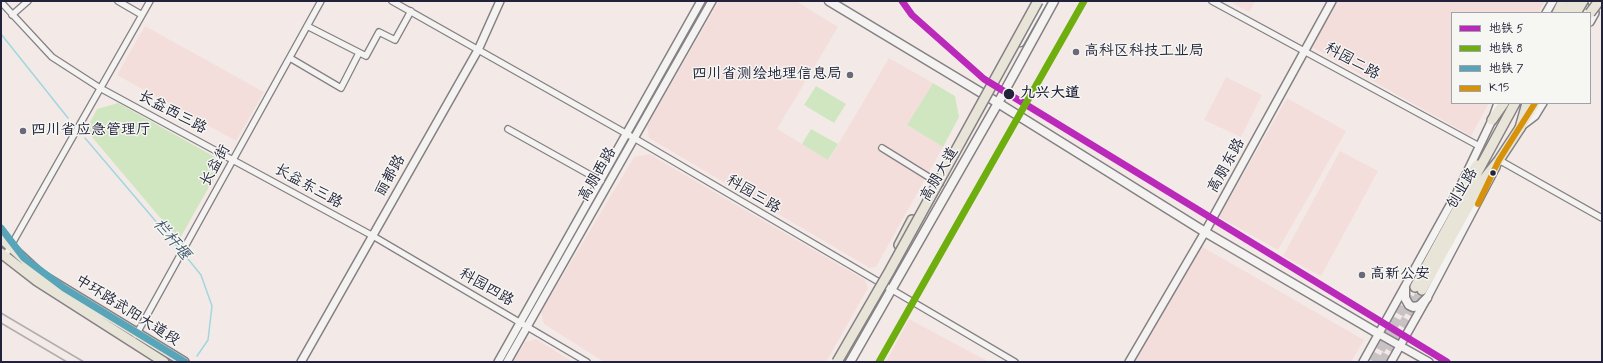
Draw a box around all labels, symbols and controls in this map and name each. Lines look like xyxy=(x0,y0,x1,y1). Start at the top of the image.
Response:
legend xyxy=(1451,12,1591,104)
text: 地铁 5 xyxy=(1489,21,1523,37)
street label: 科园二路 xyxy=(1321,40,1383,84)
text: 地铁 8 xyxy=(1489,41,1523,57)
place label: 高科区科技工业局 xyxy=(1084,43,1204,61)
marker: 高科区科技工业局 xyxy=(1071,47,1081,57)
text: 地铁 7 xyxy=(1489,61,1524,77)
place label: 四川省测绘地理信息局 xyxy=(692,66,842,84)
marker: 四川省测绘地理信息局 xyxy=(845,70,855,80)
text: K15 xyxy=(1489,80,1509,96)
place label: 九兴大道 xyxy=(1020,85,1080,103)
street label: 长益西三路 xyxy=(135,87,209,139)
marker: 九兴大道 xyxy=(1002,87,1016,101)
place label: 四川省应急管理厅 xyxy=(31,122,151,140)
marker: 四川省应急管理厅 xyxy=(18,126,28,136)
street label: 高朋东路 xyxy=(1205,135,1249,197)
street label: 长益街 xyxy=(197,142,235,190)
street label: 高朋西路 xyxy=(575,145,621,205)
street label: 高朋大道 xyxy=(917,145,963,205)
street label: 丽都路 xyxy=(372,152,410,200)
street label: 长益东三路 xyxy=(271,161,345,213)
street label: 创业路 xyxy=(1444,165,1482,213)
unlabelled marker xyxy=(1488,168,1498,178)
street label: 科园三路 xyxy=(723,172,783,218)
water label: 栏杆堰 xyxy=(148,215,194,265)
street label: 科园四路 xyxy=(456,265,516,311)
place label: 高新公安 xyxy=(1370,266,1430,284)
marker: 高新公安 xyxy=(1357,270,1367,280)
street label: 中环路武阳大道段 xyxy=(71,272,183,350)

